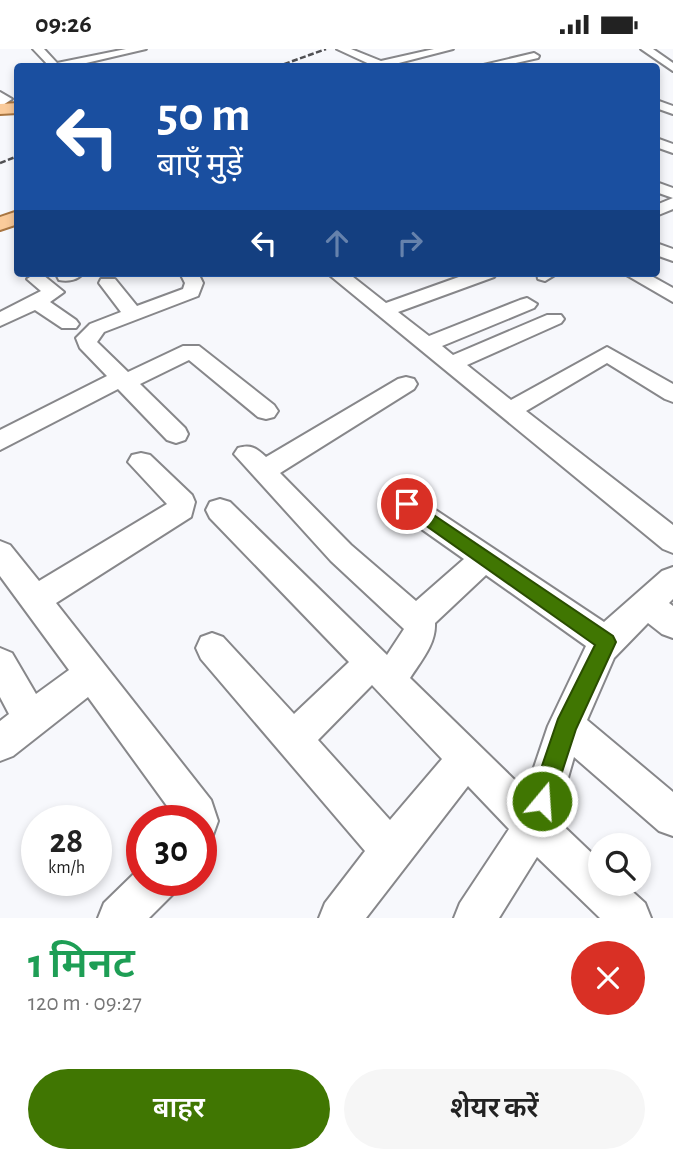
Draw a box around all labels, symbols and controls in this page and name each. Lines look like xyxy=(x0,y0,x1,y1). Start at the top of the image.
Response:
text: 09:26 xyxy=(35,11,92,37)
icon: left xyxy=(42,91,133,182)
text: 50 m xyxy=(157,91,251,140)
text: बाएँ मुड़ें xyxy=(157,149,243,181)
icon: left xyxy=(245,224,283,262)
icon: ahead xyxy=(318,224,356,262)
icon: right xyxy=(391,224,429,262)
pin xyxy=(377,474,437,534)
icon: arrive xyxy=(388,485,426,523)
position arrow xyxy=(505,764,579,838)
speed limit sign: 30 xyxy=(126,805,217,896)
text: 28 xyxy=(50,824,83,859)
map controls xyxy=(588,833,651,896)
button: search xyxy=(588,833,651,896)
text: km/h xyxy=(48,859,85,877)
button: close xyxy=(571,941,645,1015)
text: 1 मिनट xyxy=(28,943,135,985)
text: 120 m · 09:27 xyxy=(28,992,142,1015)
button: बाहर xyxy=(28,1069,330,1149)
button: शेयर करें xyxy=(344,1069,645,1149)

